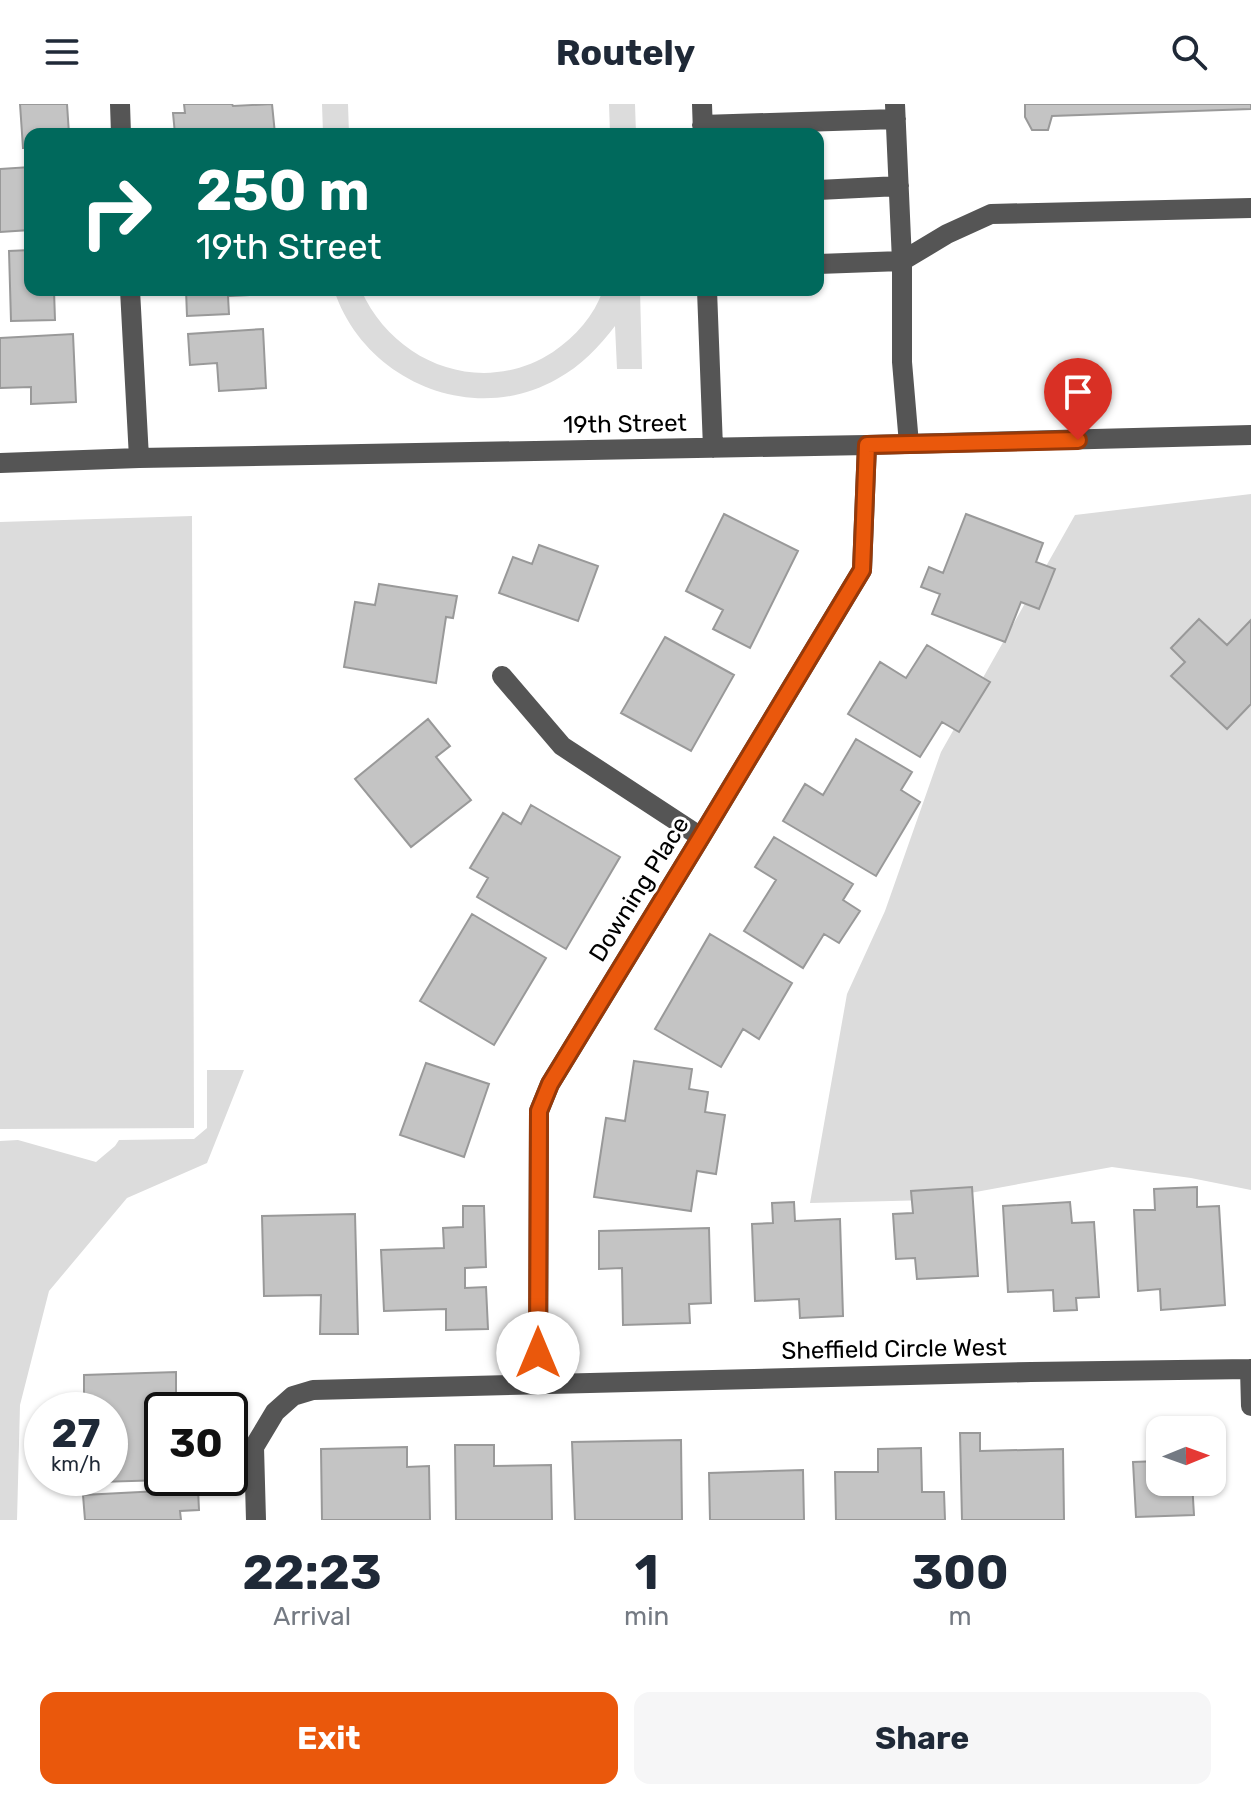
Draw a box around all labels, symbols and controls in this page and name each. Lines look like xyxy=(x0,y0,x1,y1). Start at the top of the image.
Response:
icon: menu xyxy=(40,30,84,74)
icon: search xyxy=(1167,30,1211,74)
text: Routely xyxy=(556,31,695,74)
text: 250 m xyxy=(196,158,370,224)
icon: right xyxy=(64,160,168,264)
text: 19th Street xyxy=(196,225,382,268)
pin xyxy=(1044,358,1112,440)
icon: arrive xyxy=(1056,370,1100,414)
street label: 19th Street xyxy=(563,409,687,439)
street label: Downing Place xyxy=(583,811,695,967)
position arrow xyxy=(496,1311,580,1395)
street label: Sheffield Circle West xyxy=(781,1333,1007,1365)
speed limit sign: 30 xyxy=(144,1392,248,1496)
text: 27 xyxy=(52,1410,100,1457)
north arrow xyxy=(1146,1416,1226,1496)
map controls xyxy=(1146,1416,1226,1496)
text: km/h xyxy=(51,1452,101,1476)
text: 22:23 xyxy=(242,1544,382,1601)
text: 1 xyxy=(635,1544,659,1601)
text: 300 xyxy=(912,1544,1009,1601)
text: Arrival xyxy=(273,1601,351,1632)
text: min xyxy=(624,1601,669,1632)
text: m xyxy=(949,1601,972,1632)
button: Exit xyxy=(40,1692,618,1784)
button: Share xyxy=(634,1692,1211,1784)

